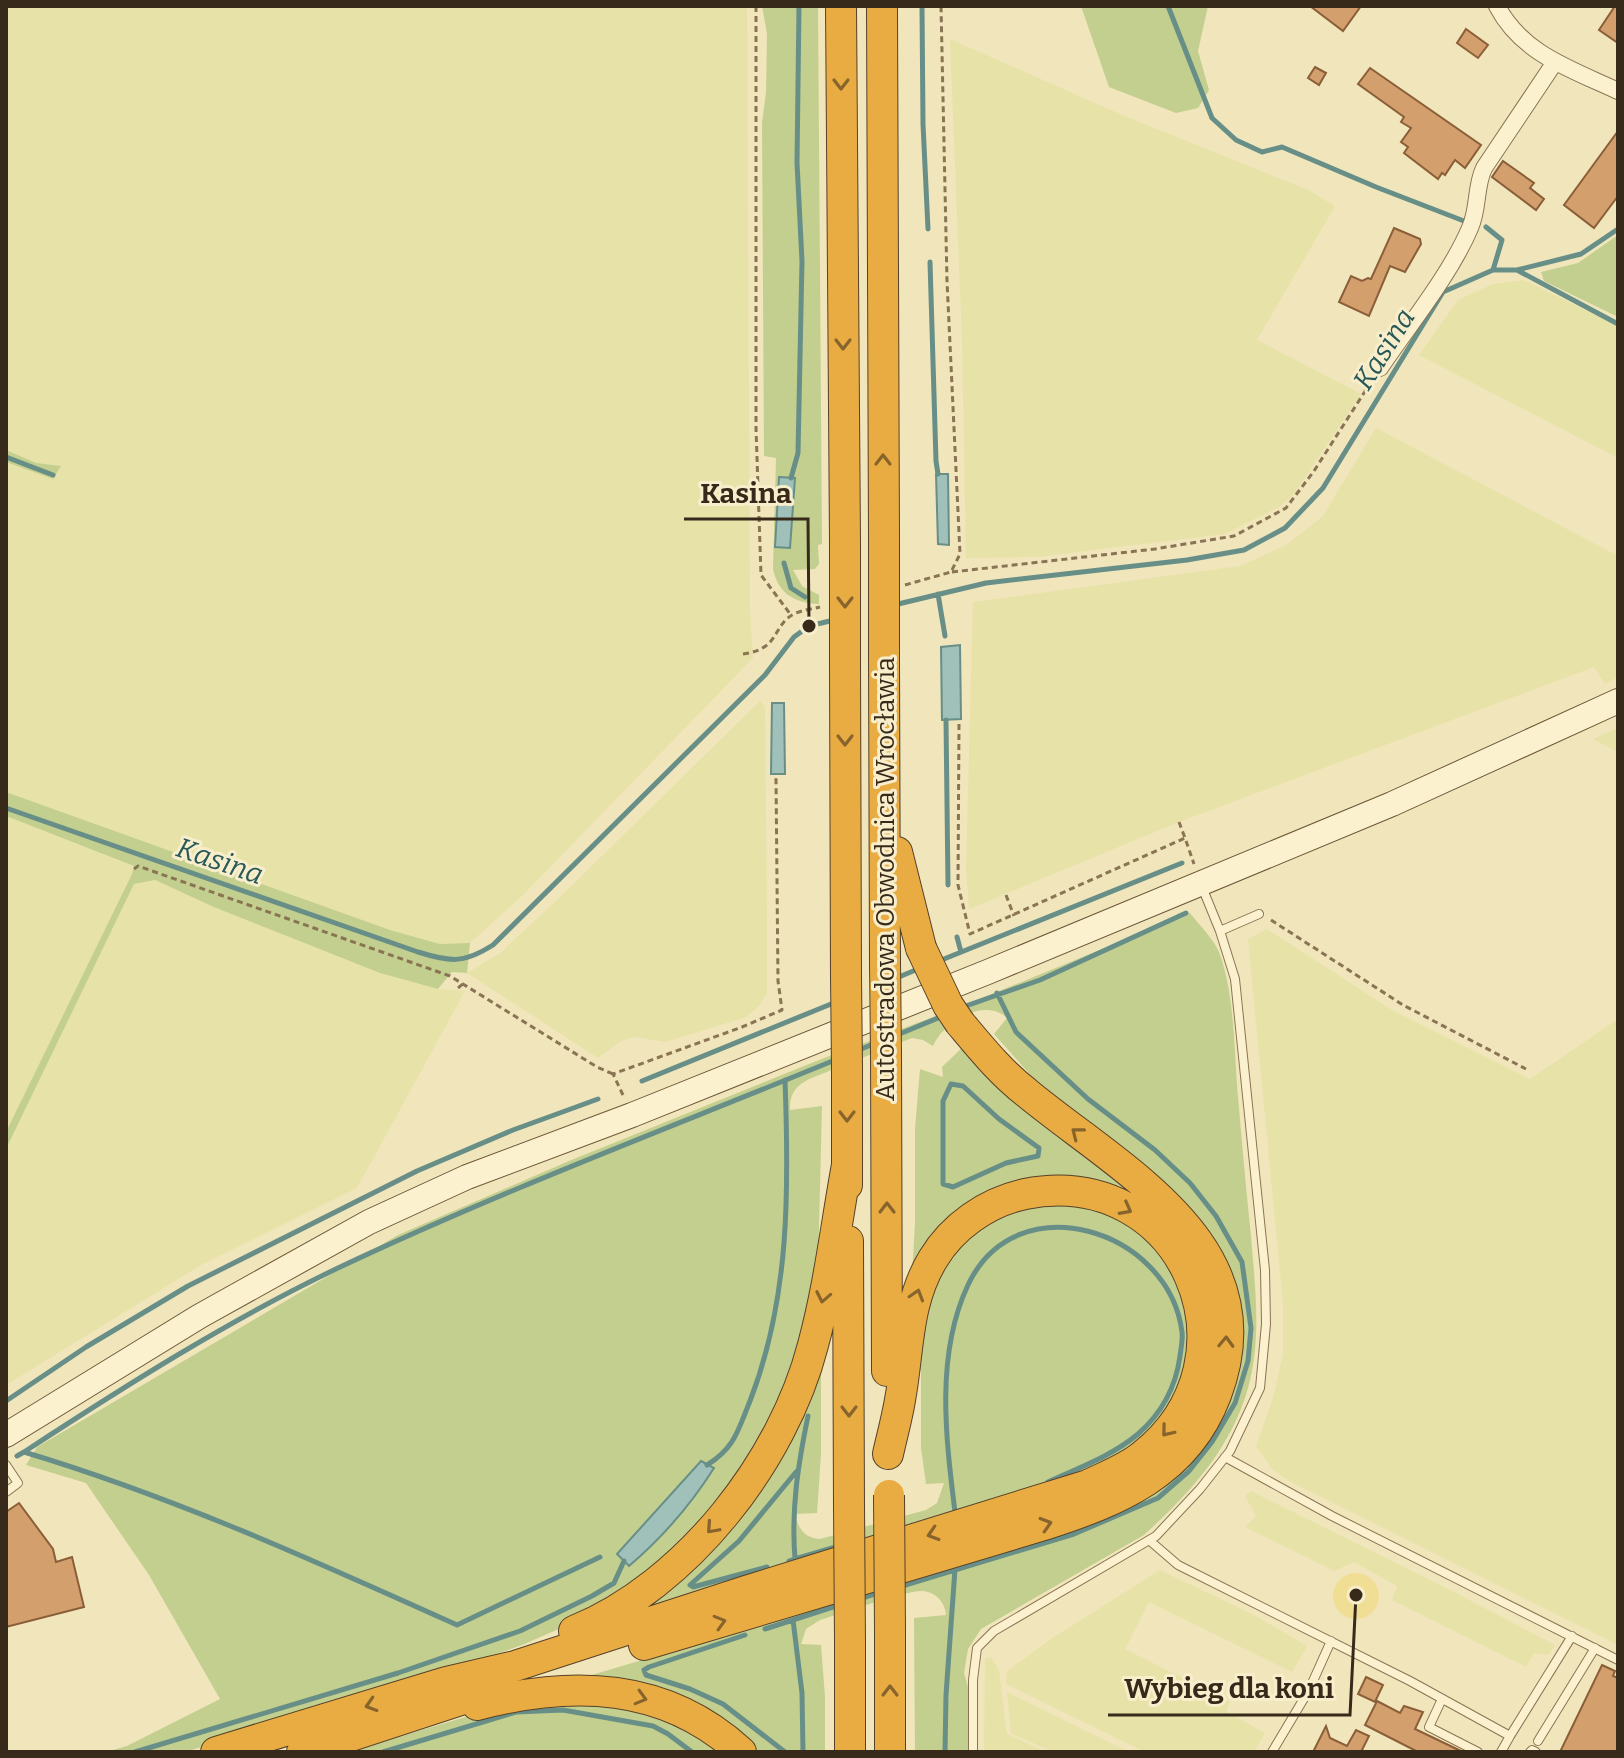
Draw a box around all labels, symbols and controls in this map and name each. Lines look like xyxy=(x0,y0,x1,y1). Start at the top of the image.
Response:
one-way arrow xyxy=(832,78,850,91)
water label: Kasina xyxy=(1346,302,1422,396)
one-way arrow xyxy=(834,338,852,351)
one-way arrow xyxy=(874,453,892,466)
callout: Kasina xyxy=(684,467,808,519)
text: Kasina xyxy=(700,477,792,510)
one-way arrow xyxy=(836,596,854,609)
street label: Autostradowa Obwodnica Wrocławia xyxy=(870,657,901,1101)
one-way arrow xyxy=(836,734,854,747)
water label: Kasina xyxy=(172,831,268,891)
one-way arrow xyxy=(838,1110,856,1123)
one-way arrow xyxy=(1072,1129,1086,1143)
one-way arrow xyxy=(1118,1199,1133,1214)
one-way arrow xyxy=(878,1201,895,1214)
one-way arrow xyxy=(908,1288,924,1302)
one-way arrow xyxy=(816,1290,833,1304)
one-way arrow xyxy=(1217,1335,1234,1348)
one-way arrow xyxy=(840,1405,857,1418)
one-way arrow xyxy=(1163,1421,1177,1436)
one-way arrow xyxy=(1038,1517,1052,1533)
one-way arrow xyxy=(707,1518,721,1533)
one-way arrow xyxy=(927,1524,941,1540)
one-way arrow xyxy=(713,1615,727,1631)
callout: Wybieg dla koni xyxy=(1108,1663,1350,1715)
text: Wybieg dla koni xyxy=(1124,1672,1334,1705)
one-way arrow xyxy=(881,1684,899,1697)
one-way arrow xyxy=(634,1689,648,1706)
one-way arrow xyxy=(365,1696,378,1712)

